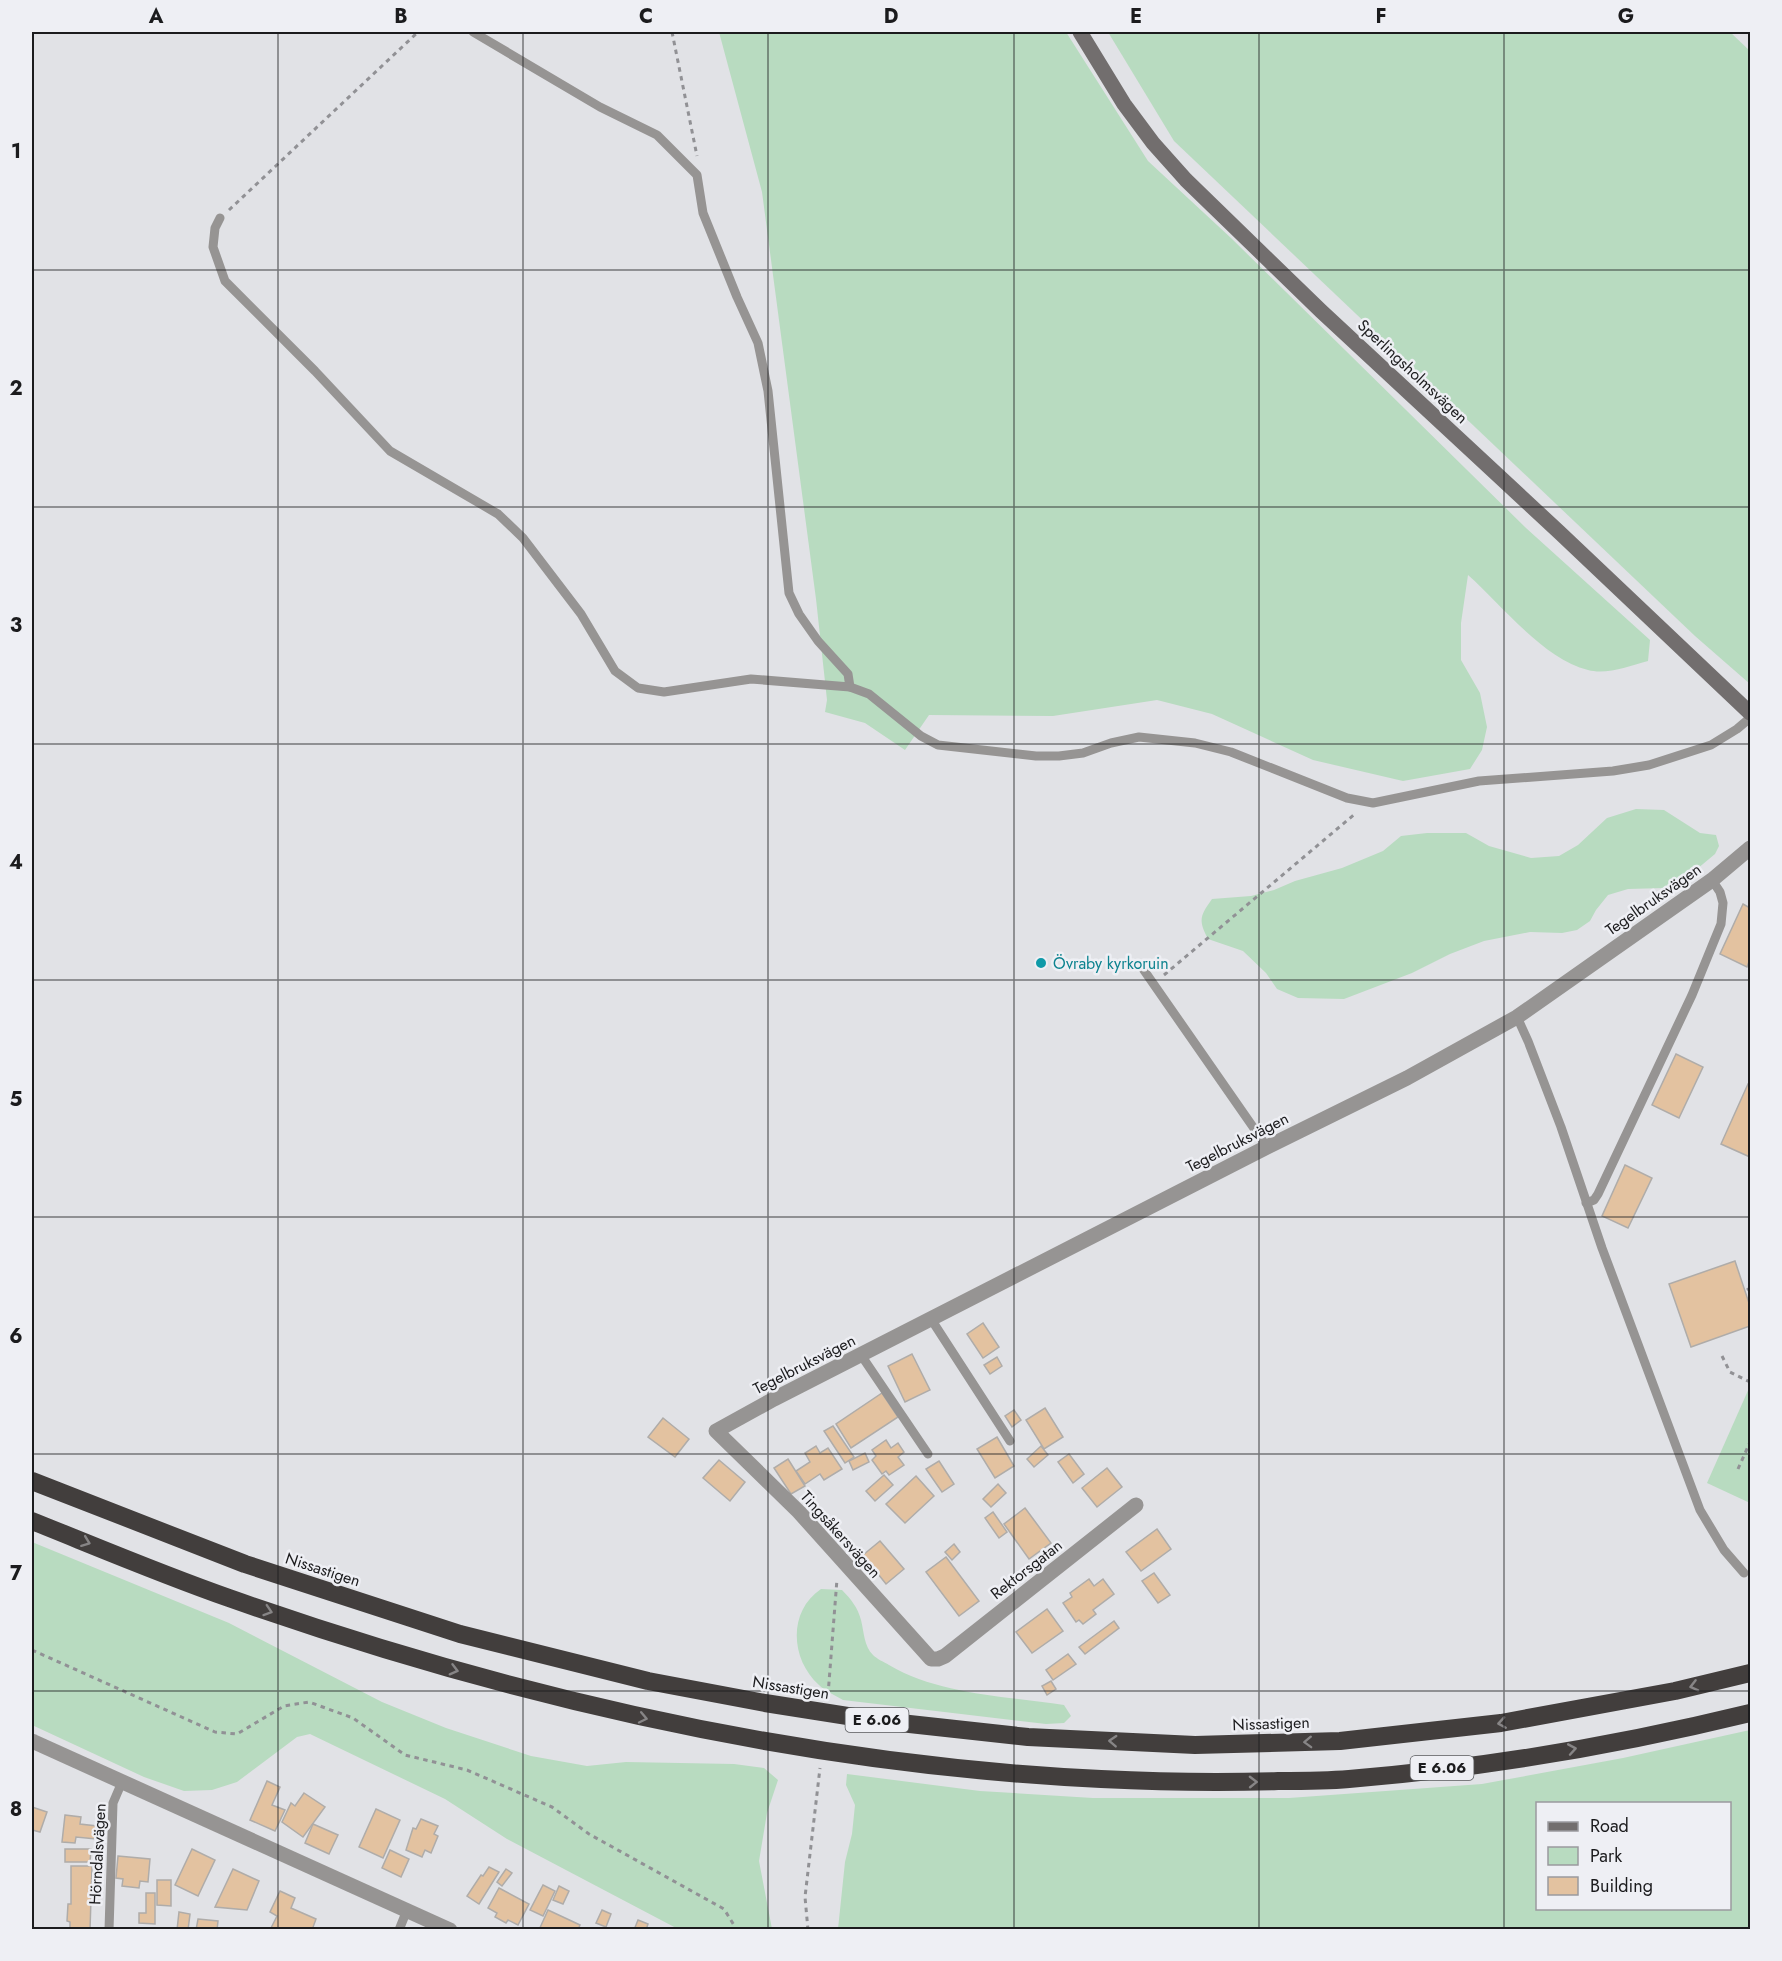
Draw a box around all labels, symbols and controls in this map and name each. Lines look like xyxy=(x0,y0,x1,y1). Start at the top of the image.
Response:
text: A xyxy=(148,2,164,31)
text: B xyxy=(394,2,408,31)
text: C xyxy=(639,2,653,31)
text: D xyxy=(884,2,898,31)
text: E xyxy=(1130,2,1142,31)
text: F xyxy=(1375,2,1387,31)
text: G xyxy=(1618,2,1634,31)
text: 1 xyxy=(11,137,21,166)
street label: Sperlingsholmsvägen xyxy=(1352,314,1473,429)
text: 2 xyxy=(9,374,23,403)
text: 3 xyxy=(10,611,22,640)
text: 4 xyxy=(9,848,23,877)
street label: Tegelbruksvägen xyxy=(1601,858,1706,941)
place label: Övraby kyrkoruin xyxy=(1053,952,1169,975)
marker: Övraby kyrkoruin xyxy=(1034,956,1048,970)
text: 5 xyxy=(10,1085,23,1114)
street label: Tegelbruksvägen xyxy=(1182,1107,1292,1178)
text: 6 xyxy=(9,1322,23,1351)
street label: Tegelbruksvägen xyxy=(749,1329,859,1400)
street label: Tingsåkersvägen xyxy=(795,1485,886,1583)
street label: Rektorsgatan xyxy=(986,1534,1067,1605)
one-way arrow xyxy=(80,1535,91,1547)
street label: Nissastigen xyxy=(282,1547,363,1592)
text: 7 xyxy=(10,1559,23,1588)
one-way arrow xyxy=(262,1604,273,1616)
one-way arrow xyxy=(448,1663,459,1675)
street label: Nissastigen xyxy=(751,1670,831,1705)
one-way arrow xyxy=(1689,1679,1699,1692)
road number: E 6.06 xyxy=(846,1708,908,1732)
one-way arrow xyxy=(638,1711,648,1724)
street label: Nissastigen xyxy=(1232,1711,1310,1736)
one-way arrow xyxy=(1497,1716,1507,1728)
one-way arrow xyxy=(1109,1735,1118,1748)
one-way arrow xyxy=(1304,1735,1313,1748)
one-way arrow xyxy=(1567,1743,1577,1756)
road number: E 6.06 xyxy=(1410,1756,1474,1780)
one-way arrow xyxy=(1249,1776,1258,1788)
text: 8 xyxy=(10,1795,22,1824)
legend xyxy=(1536,1802,1731,1910)
street label: Hörndalsvägen xyxy=(83,1803,112,1905)
text: Road xyxy=(1590,1813,1629,1839)
text: Park xyxy=(1590,1843,1622,1869)
text: Building xyxy=(1590,1873,1653,1899)

